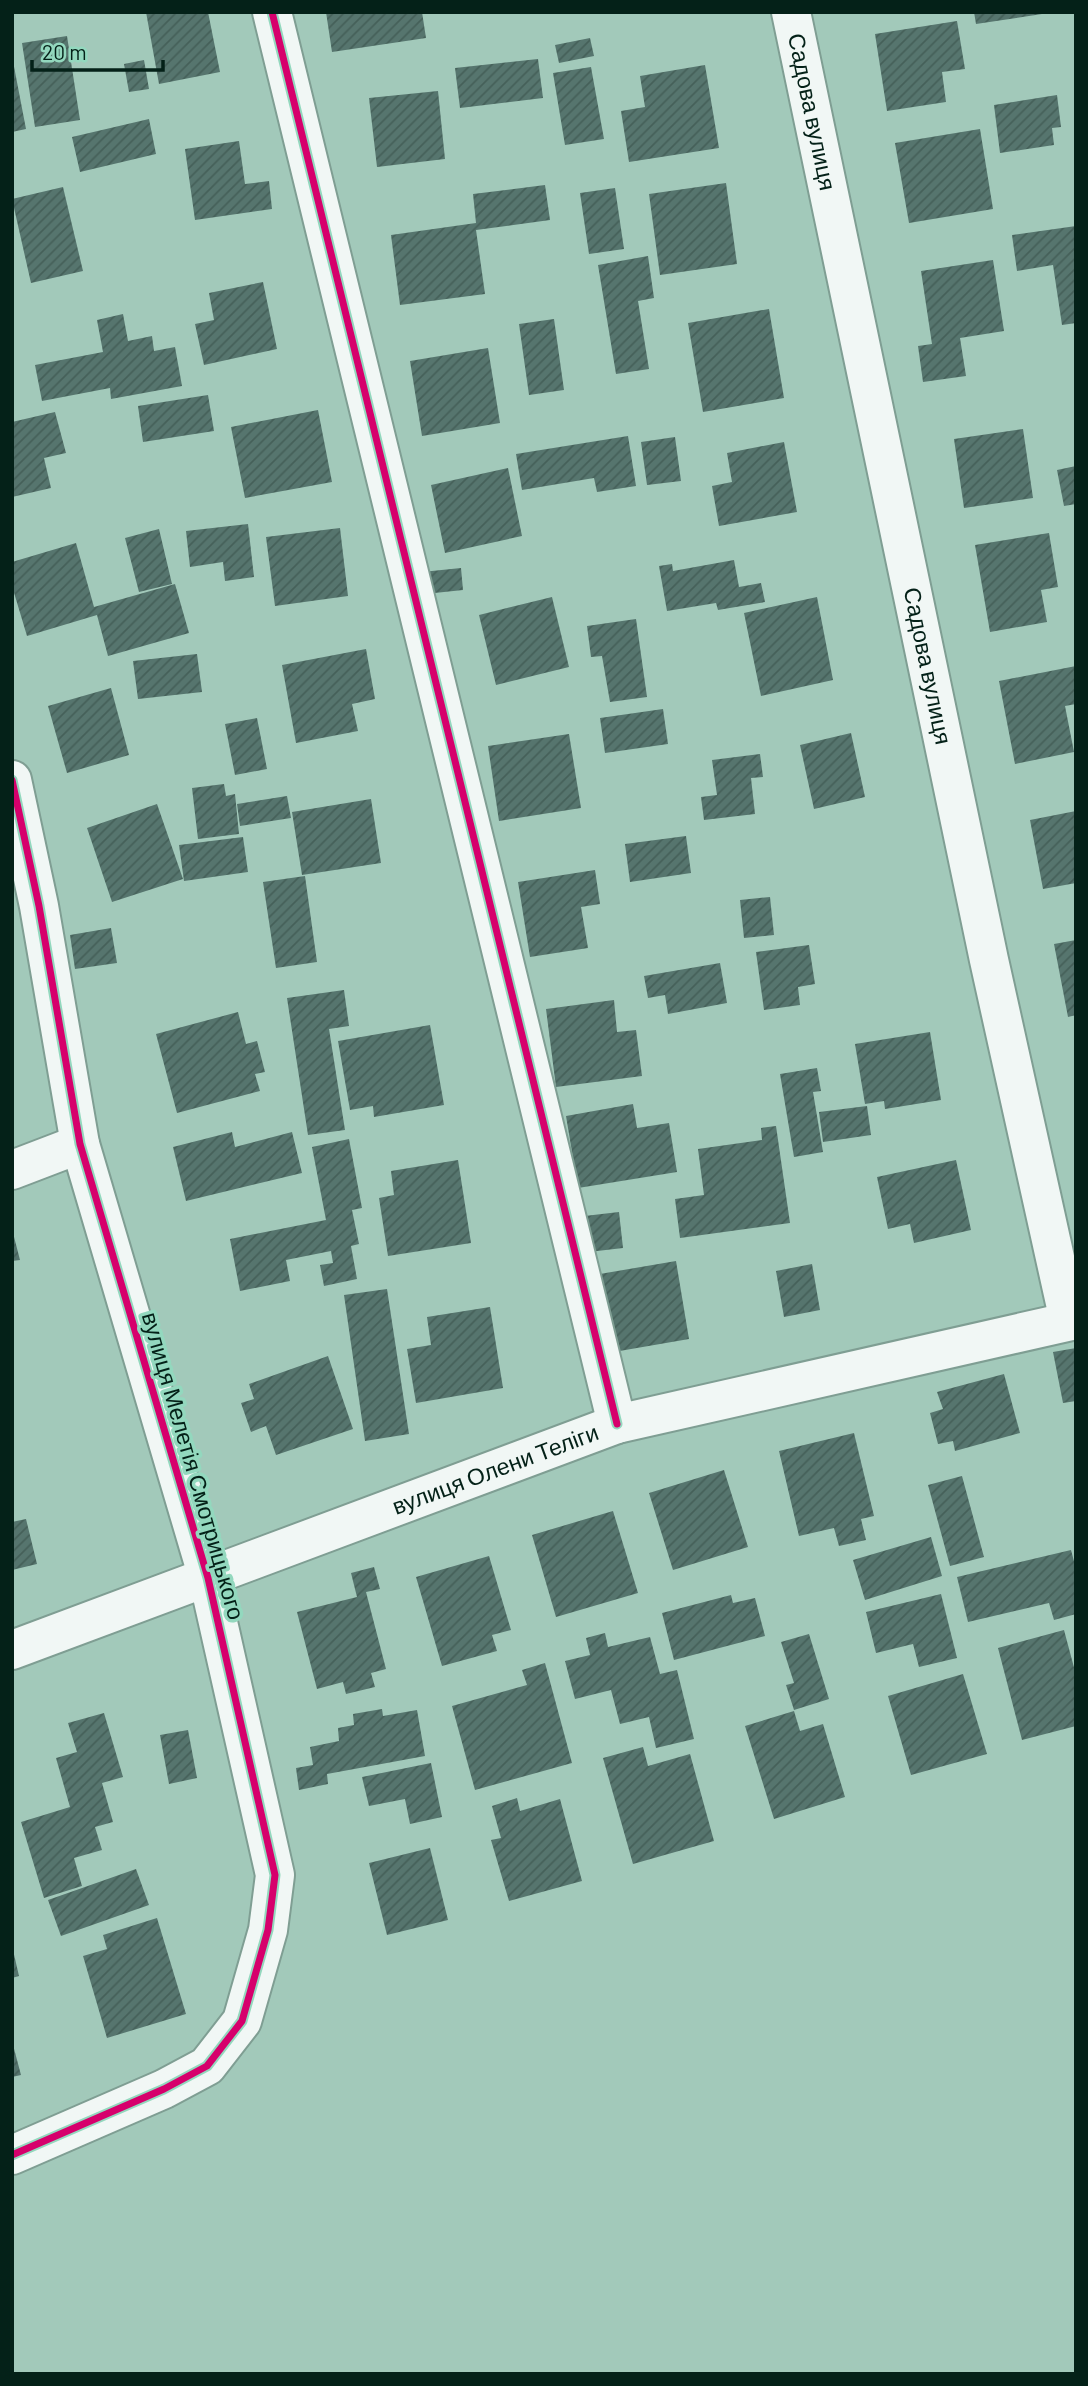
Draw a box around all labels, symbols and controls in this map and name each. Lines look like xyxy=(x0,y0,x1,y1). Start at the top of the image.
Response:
scale bar xyxy=(32,28,163,72)
street label: Садова вулиця xyxy=(783,31,843,193)
text: 20 m xyxy=(42,39,87,64)
street label: Садова вулиця xyxy=(898,585,959,747)
street label: вулиця Мелетія Смотрицького xyxy=(137,1309,251,1623)
street label: вулиця Олени Теліги xyxy=(388,1417,602,1520)

